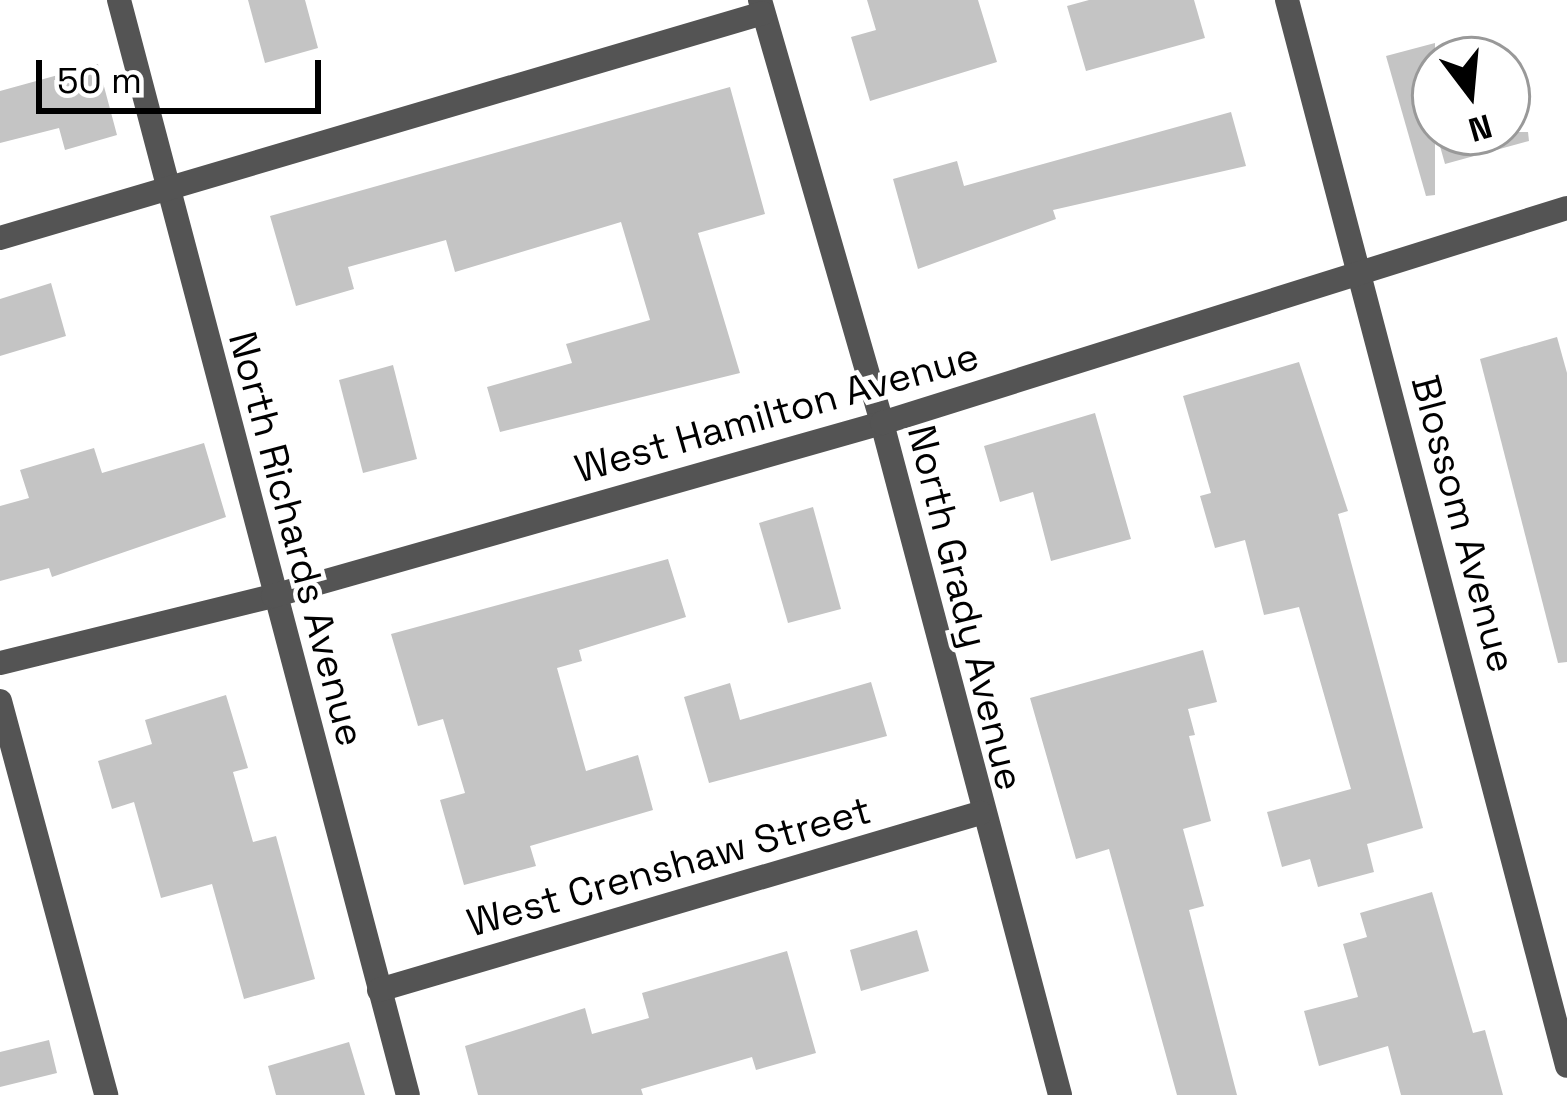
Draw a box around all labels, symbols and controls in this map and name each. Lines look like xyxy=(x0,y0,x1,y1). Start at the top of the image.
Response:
scale bar xyxy=(42,36,327,110)
north arrow xyxy=(1411,36,1531,156)
text: 50 m xyxy=(57,58,142,104)
text: N xyxy=(1464,104,1497,151)
street label: North Richards Avenue xyxy=(218,326,374,752)
street label: West Hamilton Avenue xyxy=(569,333,985,493)
street label: Blossom Avenue xyxy=(1401,370,1525,678)
street label: North Grady Avenue xyxy=(897,420,1033,796)
street label: West Crenshaw Street xyxy=(462,787,876,947)

